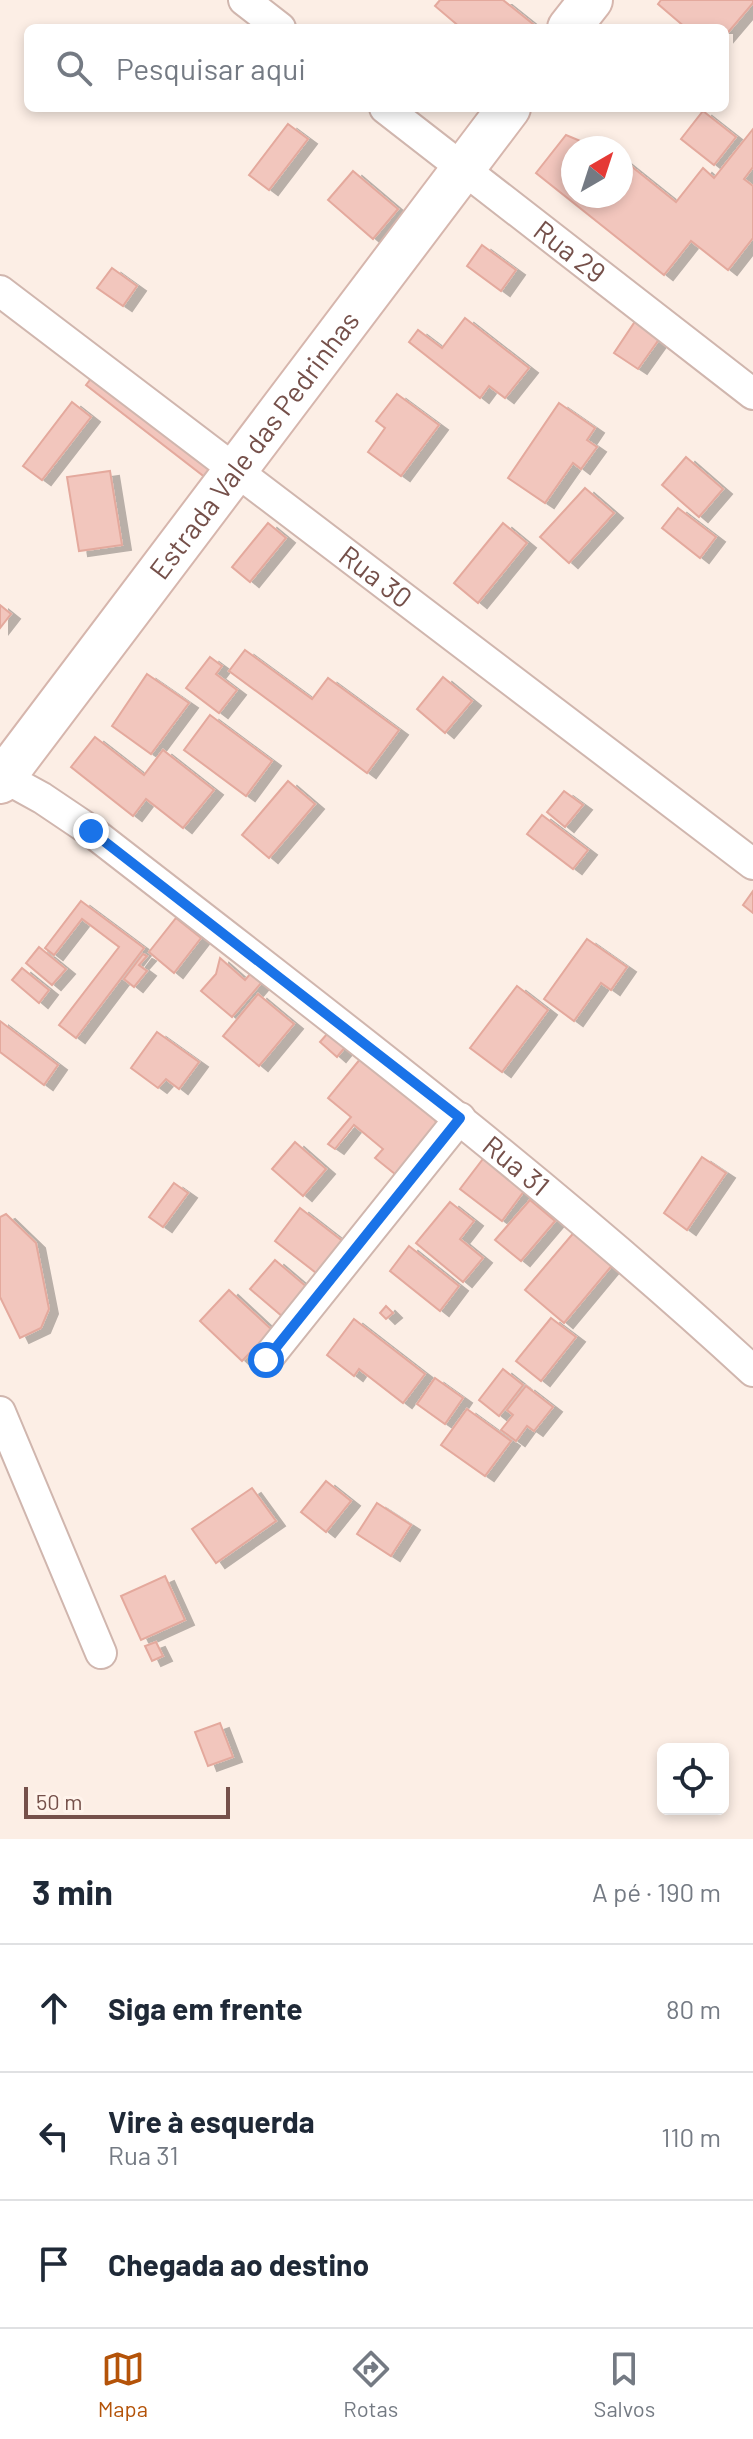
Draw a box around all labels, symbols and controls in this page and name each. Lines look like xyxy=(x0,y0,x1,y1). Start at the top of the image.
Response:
search box xyxy=(24,24,729,112)
icon: search xyxy=(52,46,96,90)
text: Pesquisar aqui xyxy=(116,50,306,86)
north arrow xyxy=(561,136,633,208)
street label: Rua 29 xyxy=(528,212,613,289)
street label: Estrada Vale das Pedrinhas xyxy=(141,304,366,585)
street label: Rua 30 xyxy=(333,538,419,614)
route end xyxy=(73,813,109,849)
street label: Rua 31 xyxy=(477,1128,557,1202)
route start xyxy=(248,1342,284,1378)
map controls xyxy=(657,1743,729,1815)
button: locate xyxy=(657,1743,729,1815)
scale bar xyxy=(24,1783,230,1819)
text: 50 m xyxy=(36,1788,82,1814)
text: 3 min xyxy=(32,1871,113,1912)
text: A pé · 190 m xyxy=(592,1876,721,1907)
icon: ahead xyxy=(32,1986,76,2030)
text: Siga em frente xyxy=(108,1990,303,2026)
text: 80 m xyxy=(666,1993,721,2024)
text: Vire à esquerda xyxy=(108,2103,315,2139)
icon: left xyxy=(32,2114,76,2158)
text: 110 m xyxy=(661,2121,721,2152)
text: Rua 31 xyxy=(108,2139,179,2170)
icon: arrive xyxy=(32,2242,76,2286)
text: Chegada ao destino xyxy=(108,2246,369,2282)
tab: Mapa xyxy=(98,2347,148,2421)
tab: Rotas xyxy=(343,2347,398,2421)
tab: Salvos xyxy=(594,2347,655,2421)

